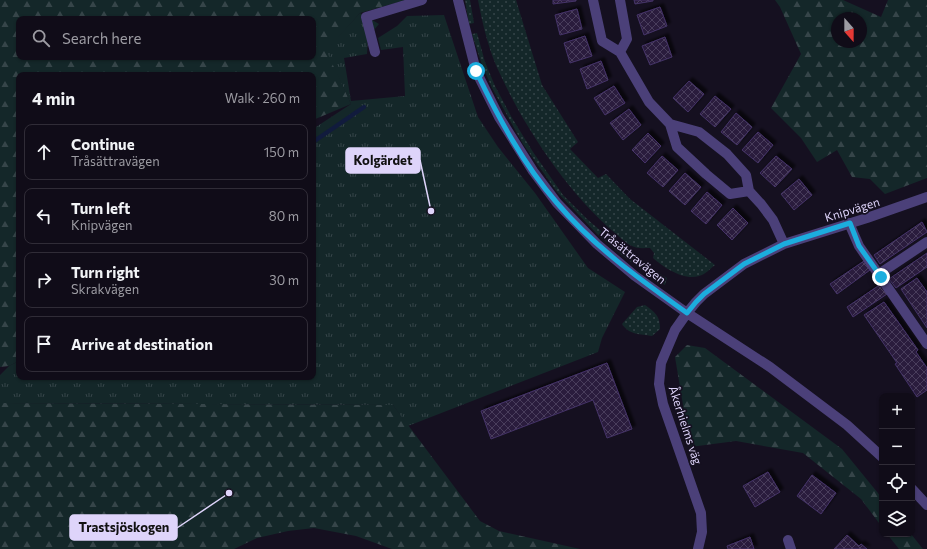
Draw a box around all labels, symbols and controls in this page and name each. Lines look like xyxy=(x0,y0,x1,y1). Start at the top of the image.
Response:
north arrow xyxy=(831,12,867,48)
search box xyxy=(16,16,316,60)
icon: search xyxy=(30,27,52,49)
text: Search here xyxy=(62,29,141,47)
route start xyxy=(467,62,485,80)
text: 4 min xyxy=(32,88,75,109)
text: Walk · 260 m xyxy=(225,90,300,106)
text: Continue xyxy=(71,135,135,153)
icon: ahead xyxy=(33,141,55,163)
text: 150 m xyxy=(264,144,299,160)
callout: Kolgärdet xyxy=(346,148,420,173)
text: Kolgärdet xyxy=(354,152,413,168)
text: Tråsättravägen xyxy=(71,153,160,169)
street label: Knipvägen xyxy=(823,194,881,224)
text: Turn left xyxy=(71,199,130,217)
icon: left xyxy=(33,205,55,227)
text: 80 m xyxy=(269,208,299,224)
text: Knipvägen xyxy=(71,217,133,233)
street label: Tråsättravägen xyxy=(597,224,669,286)
text: Turn right xyxy=(71,263,140,281)
route end xyxy=(872,268,890,286)
icon: right xyxy=(33,269,55,291)
text: 30 m xyxy=(269,272,299,288)
text: Skrakvägen xyxy=(71,281,139,297)
icon: arrive xyxy=(33,333,55,355)
text: Arrive at destination xyxy=(71,335,213,353)
street label: Åkerhielms väg xyxy=(667,384,705,467)
map controls xyxy=(879,393,915,537)
button: + xyxy=(879,393,915,429)
button: − xyxy=(879,429,915,465)
button: locate xyxy=(879,465,915,501)
button: layers xyxy=(879,501,915,537)
callout: Trastsjöskogen xyxy=(70,515,177,540)
text: Trastsjöskogen xyxy=(79,519,169,535)

